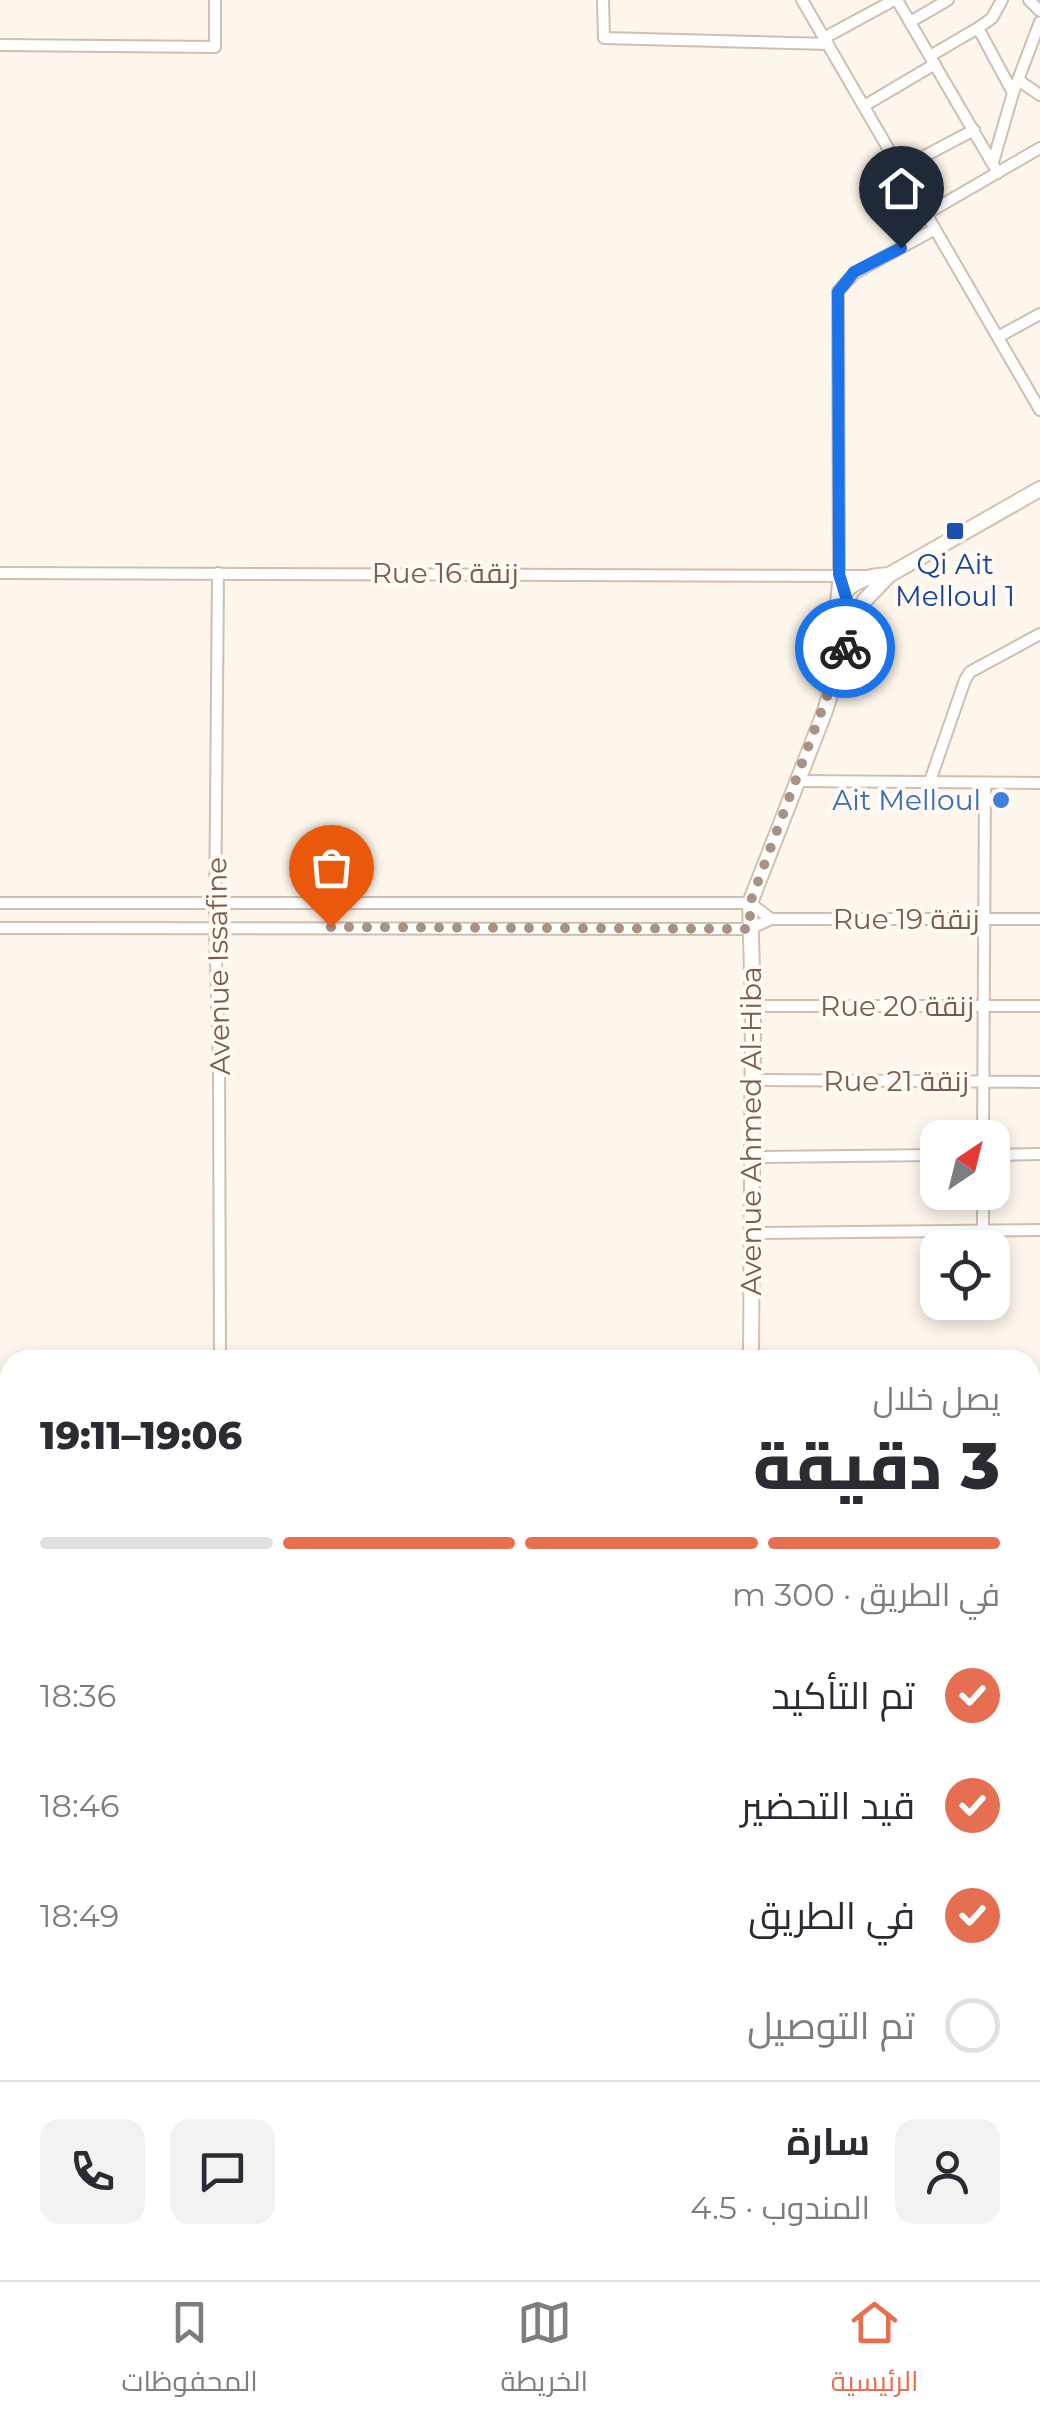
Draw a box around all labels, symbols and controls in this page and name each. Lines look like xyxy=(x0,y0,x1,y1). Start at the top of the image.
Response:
pin xyxy=(859,146,944,249)
icon: home xyxy=(874,161,929,216)
marker: Qi Ait Melloul 1 xyxy=(944,520,966,542)
place label: Qi Ait Melloul 1 xyxy=(895,547,1015,613)
street label: Rue 16 زنقة xyxy=(372,556,518,590)
courier xyxy=(795,598,895,698)
icon: bike xyxy=(818,621,873,676)
place label: Ait Melloul xyxy=(832,783,981,817)
marker: Ait Melloul xyxy=(990,789,1012,811)
pin xyxy=(289,825,374,928)
icon: bag xyxy=(304,840,359,895)
street label: Avenue Issafine xyxy=(199,857,237,1075)
street label: Rue 19 زنقة xyxy=(833,902,979,936)
street label: Avenue Ahmed Al-Hiba xyxy=(734,967,768,1295)
street label: Rue 20 زنقة xyxy=(820,989,974,1023)
street label: Rue 21 زنقة xyxy=(823,1064,969,1098)
north arrow xyxy=(920,1120,1010,1210)
map controls xyxy=(920,1120,1010,1320)
button: locate xyxy=(920,1230,1010,1320)
text: يصل خلال xyxy=(873,1379,1000,1418)
text: 19:06–19:11 xyxy=(40,1412,242,1459)
text: 3 دقيقة xyxy=(753,1426,1000,1505)
text: في الطريق · 300 m xyxy=(732,1575,1000,1614)
icon: check xyxy=(945,1668,1000,1723)
text: تم التأكيد xyxy=(772,1672,915,1719)
text: 18:36 xyxy=(40,1676,116,1715)
icon: check xyxy=(945,1778,1000,1833)
text: قيد التحضير xyxy=(741,1782,915,1829)
text: 18:46 xyxy=(40,1786,119,1825)
icon: check xyxy=(945,1888,1000,1943)
text: في الطريق xyxy=(748,1892,915,1939)
text: 18:49 xyxy=(40,1896,119,1935)
text: تم التوصيل xyxy=(747,2002,915,2049)
text: سارة xyxy=(787,2118,870,2165)
button: phone xyxy=(40,2119,145,2224)
button: chat xyxy=(170,2119,275,2224)
button: person xyxy=(895,2119,1000,2224)
text: المندوب · 4.5 xyxy=(690,2188,870,2227)
tab: المحفوظات xyxy=(121,2295,258,2407)
tab: الخريطة xyxy=(501,2295,588,2407)
tab: الرئيسية xyxy=(831,2295,919,2407)

